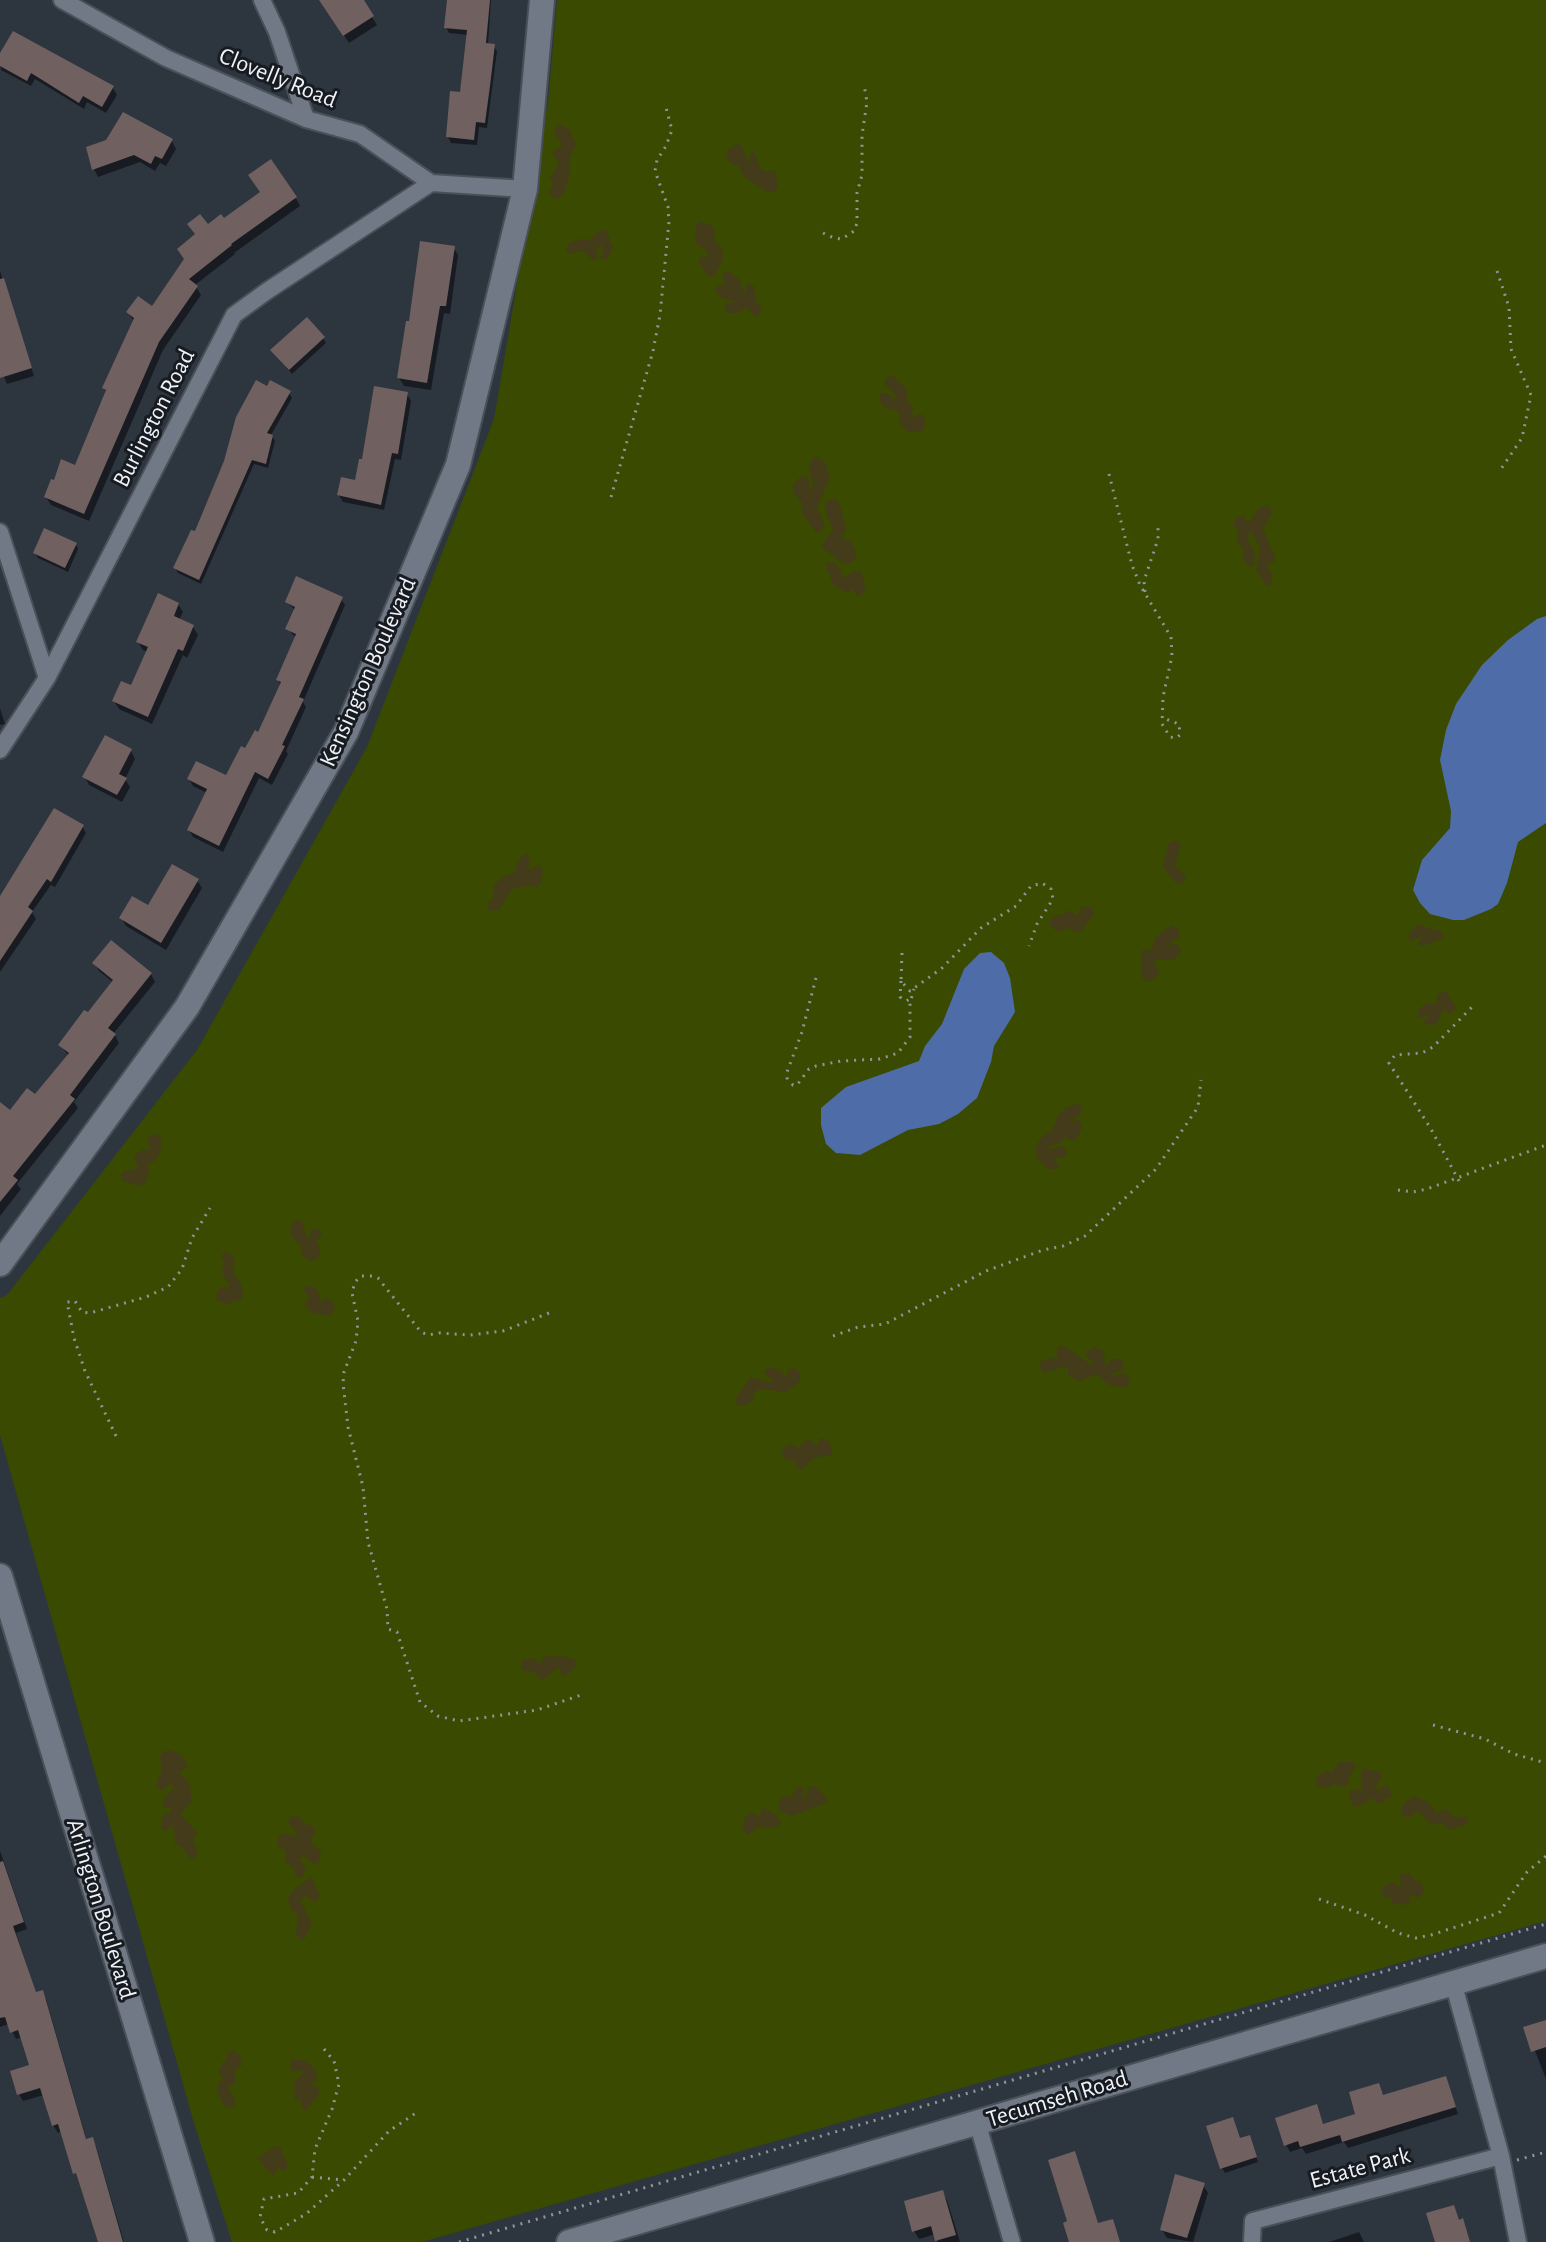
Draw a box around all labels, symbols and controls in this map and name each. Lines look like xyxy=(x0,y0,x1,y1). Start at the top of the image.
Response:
street label: Clovelly Road xyxy=(215,41,341,115)
street label: Burlington Road xyxy=(107,344,201,492)
street label: Kensington Boulevard xyxy=(313,573,423,771)
street label: Arlington Boulevard xyxy=(60,1815,142,2003)
street label: Tecumseh Road xyxy=(983,2064,1131,2134)
street label: Estate Park xyxy=(1307,2141,1413,2195)

